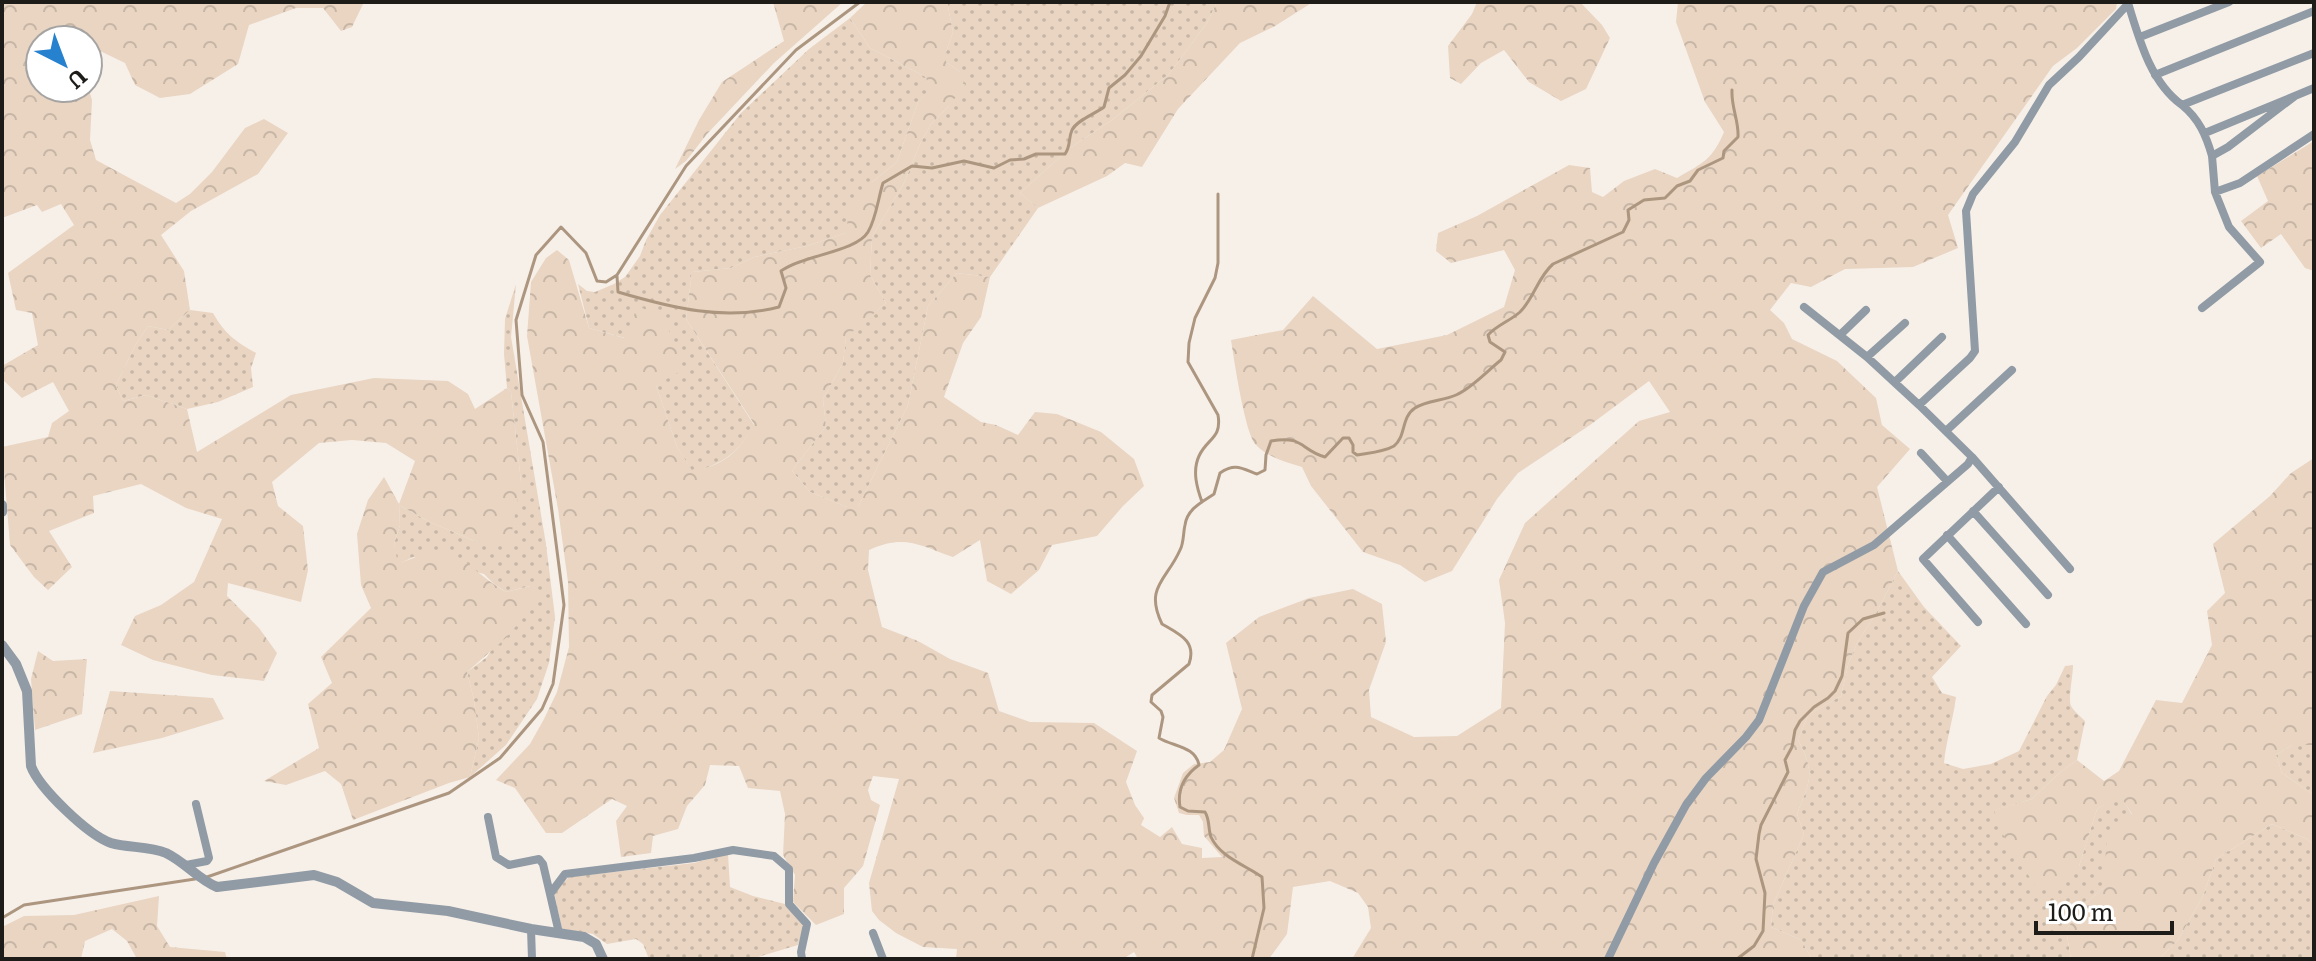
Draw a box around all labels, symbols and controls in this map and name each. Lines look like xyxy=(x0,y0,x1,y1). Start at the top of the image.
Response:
north arrow xyxy=(24,24,104,104)
text: U xyxy=(61,62,96,98)
scale bar xyxy=(2036,885,2172,935)
text: 100 m xyxy=(2048,893,2114,928)

